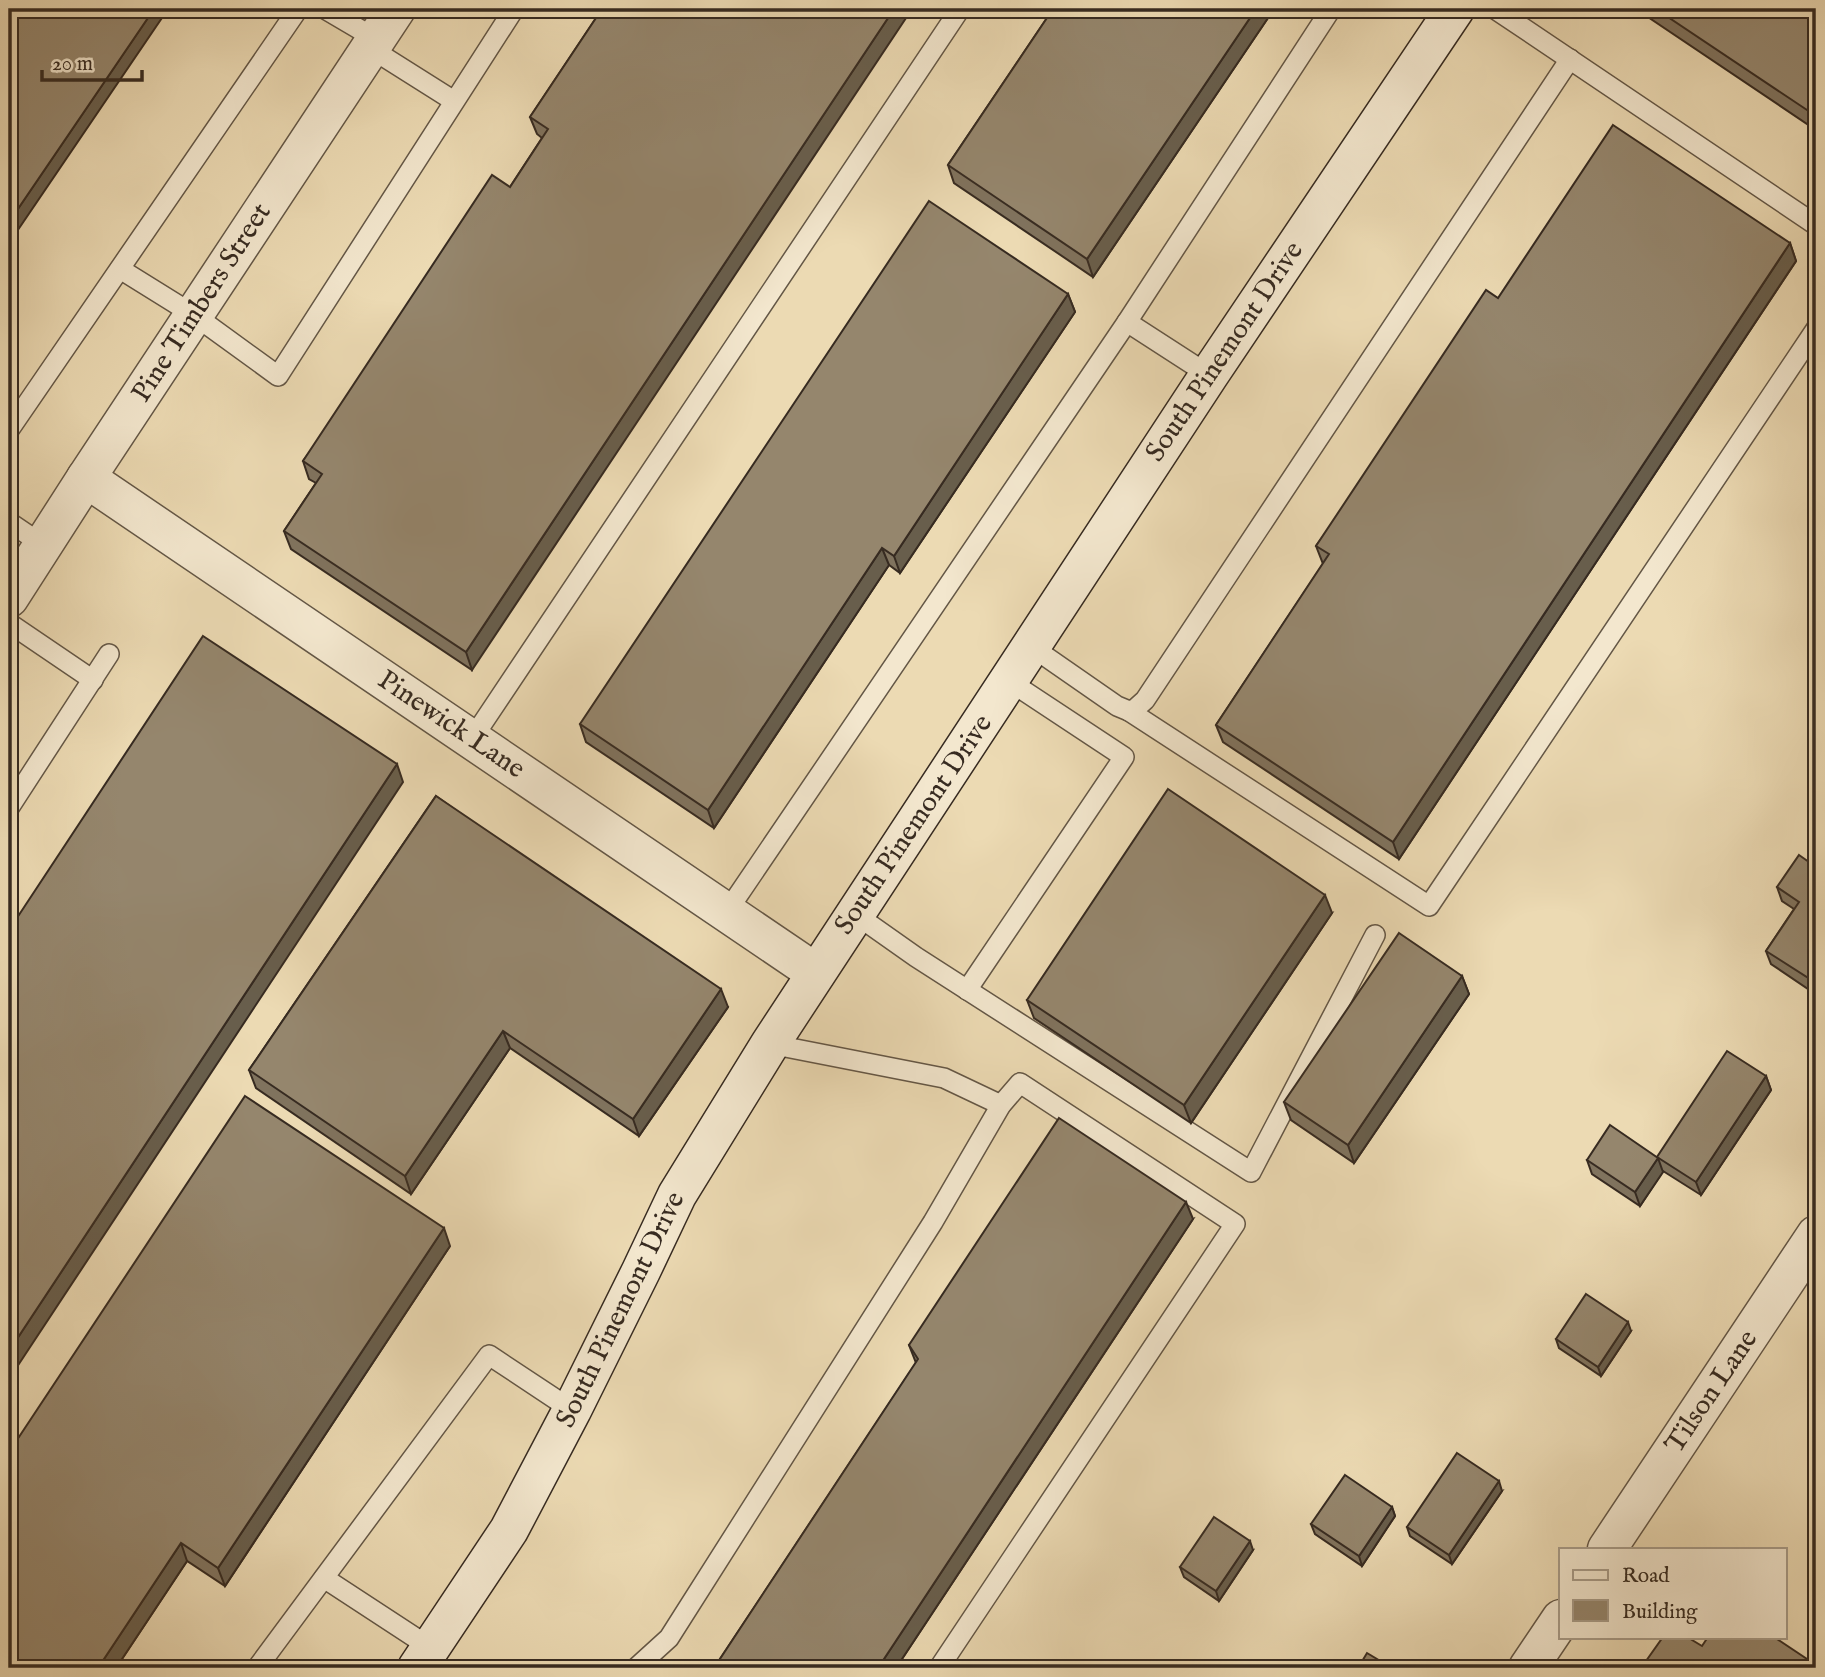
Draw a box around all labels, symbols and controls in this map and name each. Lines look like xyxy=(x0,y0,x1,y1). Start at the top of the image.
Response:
scale bar xyxy=(42,38,142,82)
text: 20 m xyxy=(52,51,93,78)
street label: Pine Timbers Street xyxy=(125,196,280,409)
street label: South Pinemont Drive xyxy=(1138,235,1312,469)
street label: Pinewick Lane xyxy=(371,663,531,787)
street label: South Pinemont Drive xyxy=(827,708,1001,942)
street label: South Pinemont Drive xyxy=(549,1186,693,1434)
street label: Tilson Lane xyxy=(1658,1324,1766,1460)
legend xyxy=(1559,1548,1786,1638)
text: Road xyxy=(1622,1563,1670,1590)
text: Building xyxy=(1622,1599,1698,1626)

